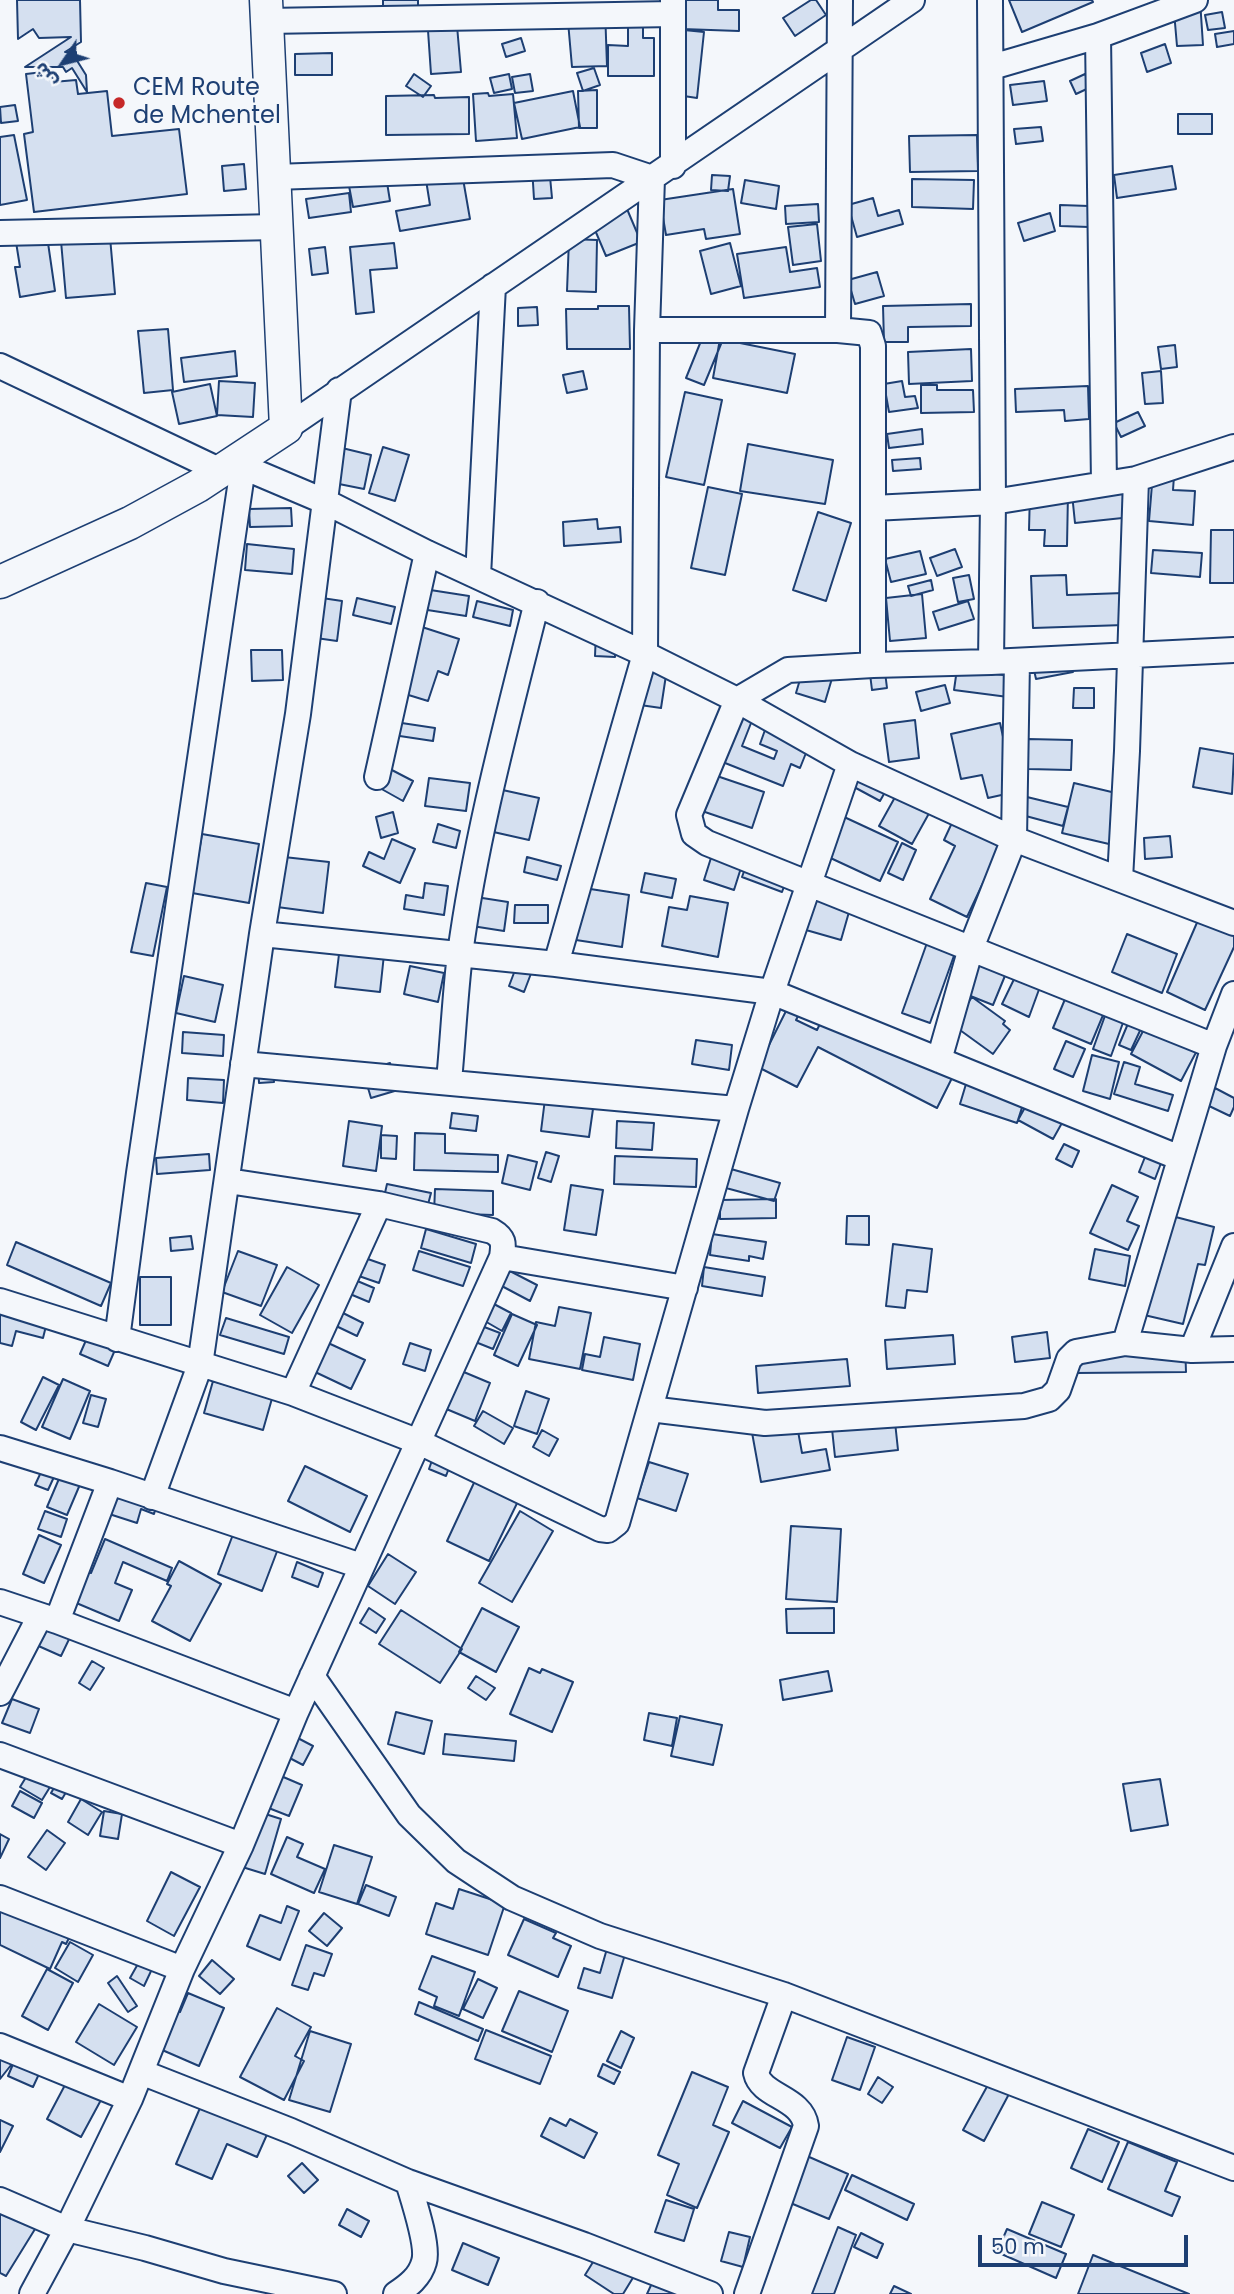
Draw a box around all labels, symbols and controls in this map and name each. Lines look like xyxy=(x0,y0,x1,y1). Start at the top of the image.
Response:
north arrow xyxy=(28,28,98,98)
text: ش xyxy=(27,57,64,94)
place label: CEM Route de Mchentel xyxy=(133,75,281,131)
marker: CEM Route de Mchentel xyxy=(111,95,127,111)
scale bar xyxy=(982,2220,1192,2264)
text: 50 m xyxy=(991,2232,1045,2261)

